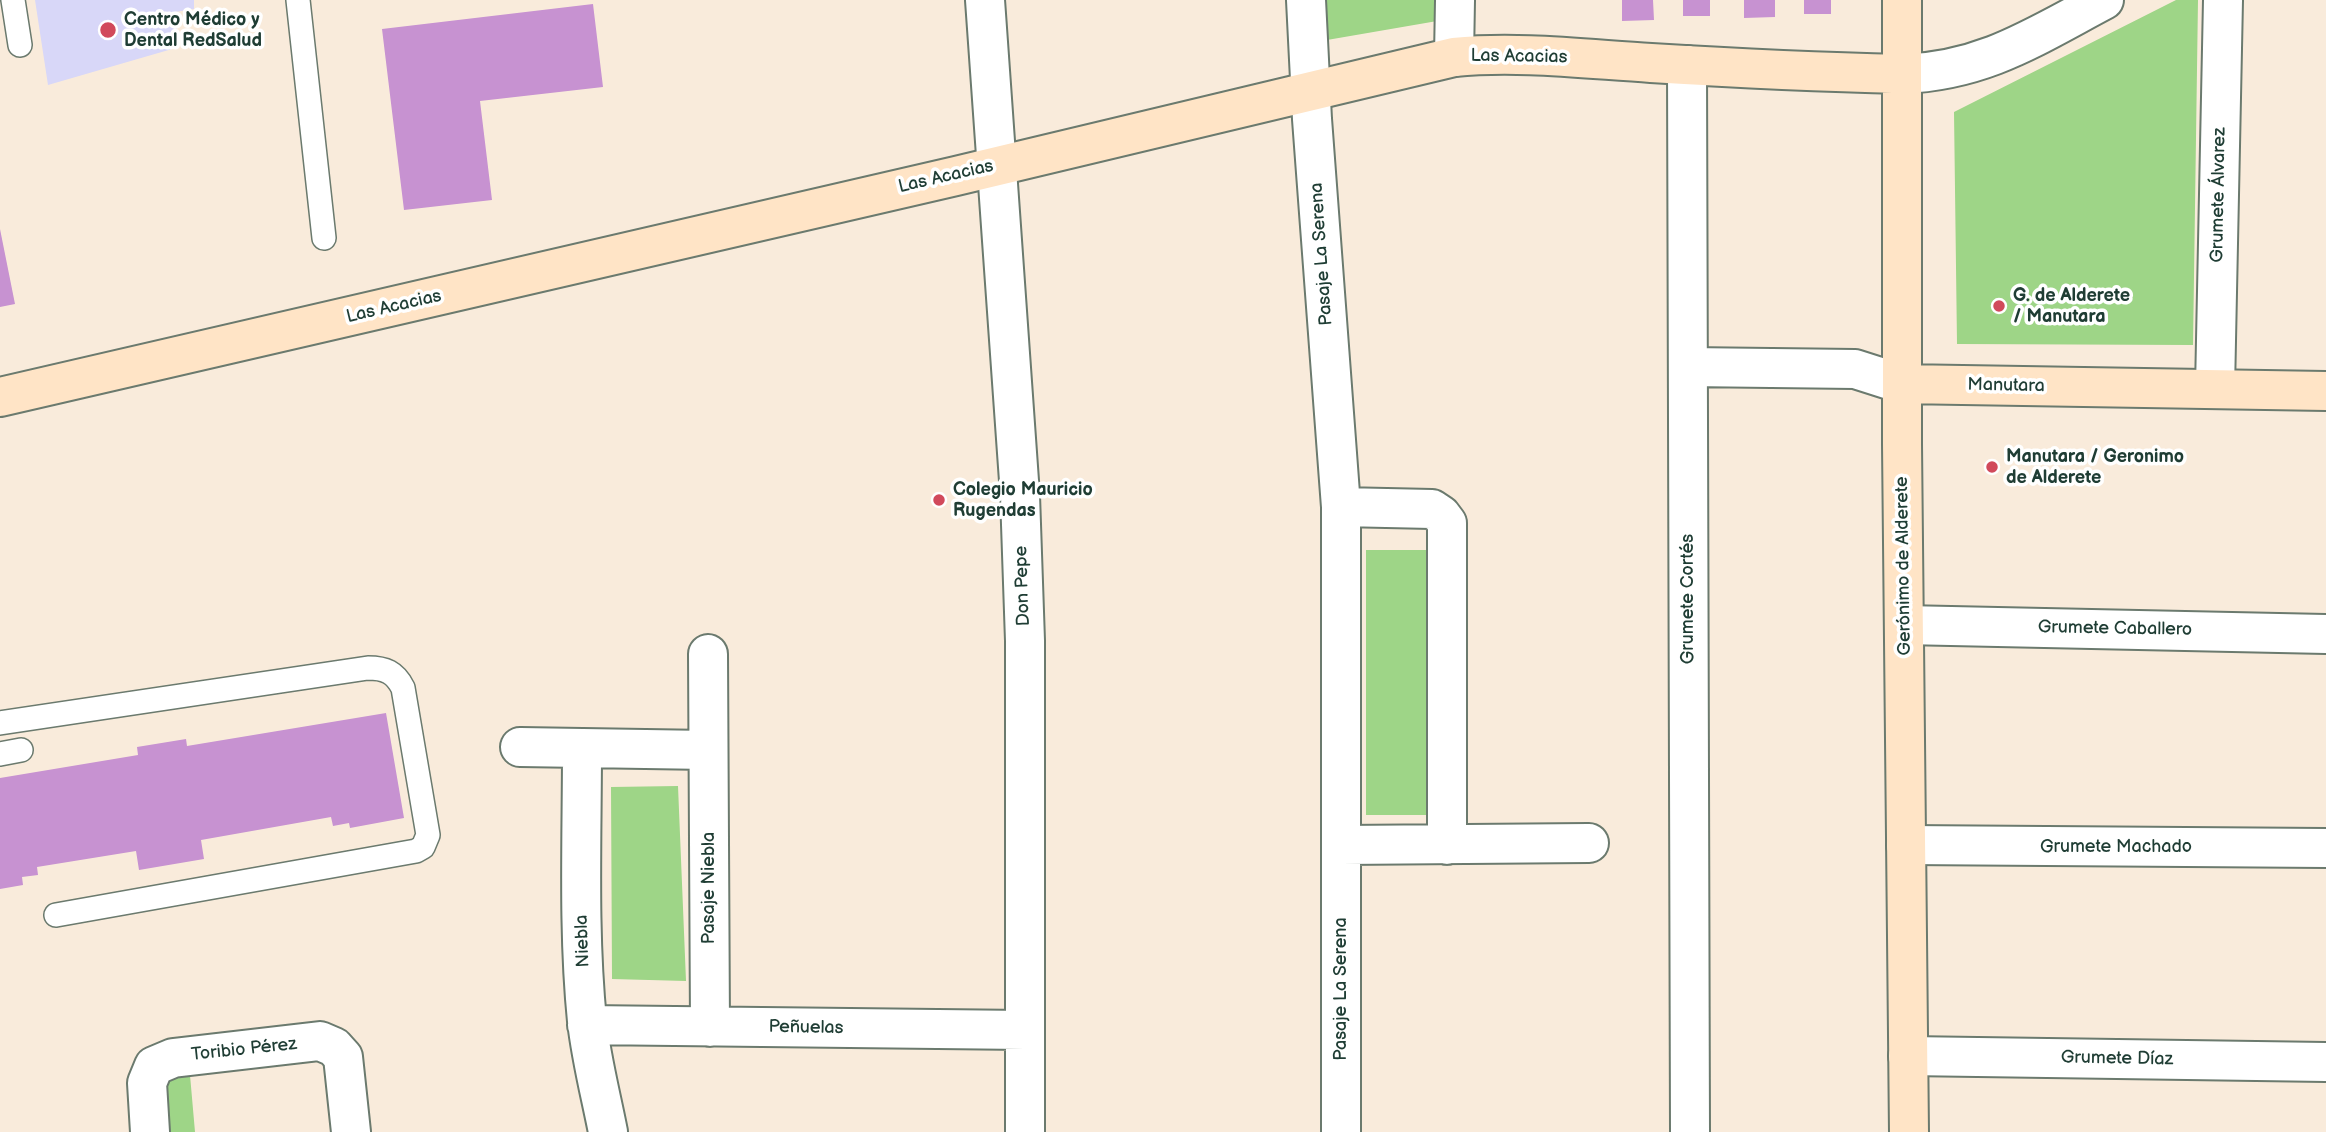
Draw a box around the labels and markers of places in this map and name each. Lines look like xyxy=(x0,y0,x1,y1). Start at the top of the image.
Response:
place label: Centro Médico y Dental RedSalud xyxy=(124,9,262,52)
marker: Centro Médico y Dental RedSalud xyxy=(98,20,118,40)
place label: G. de Alderete / Manutara xyxy=(2013,285,2130,328)
marker: G. de Alderete / Manutara xyxy=(1991,298,2007,314)
place label: Manutara / Geronimo de Alderete xyxy=(2006,446,2184,489)
marker: Manutara / Geronimo de Alderete xyxy=(1984,459,2000,475)
place label: Colegio Mauricio Rugendas xyxy=(953,479,1093,522)
marker: Colegio Mauricio Rugendas xyxy=(931,492,947,508)

